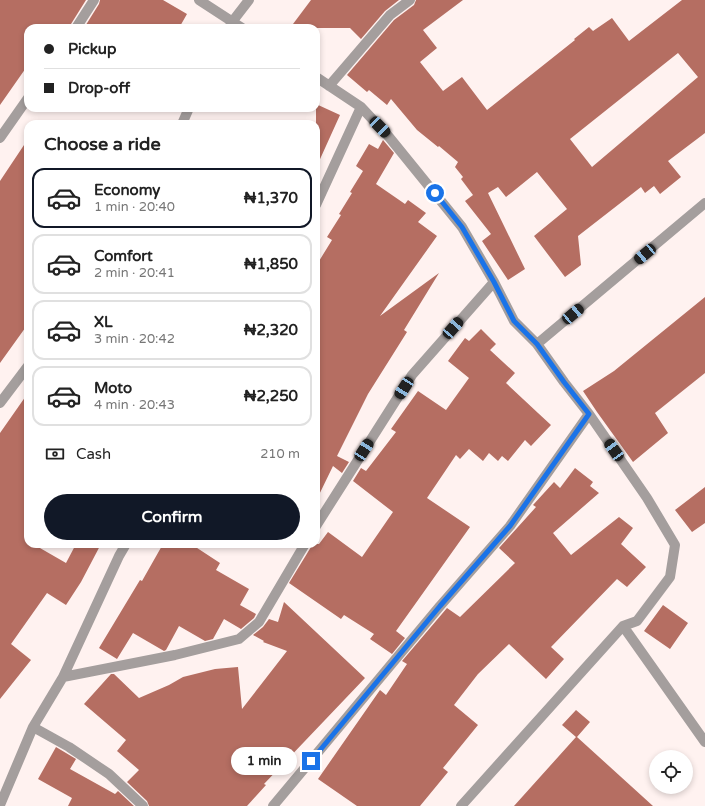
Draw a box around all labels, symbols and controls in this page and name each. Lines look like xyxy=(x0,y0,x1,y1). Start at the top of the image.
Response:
text: Pickup xyxy=(68,40,116,58)
text: Drop-off xyxy=(68,79,130,97)
car xyxy=(367,114,393,140)
text: Choose a ride xyxy=(44,133,161,155)
icon: car xyxy=(46,180,82,216)
text: Economy xyxy=(94,181,160,199)
route start xyxy=(426,184,444,202)
text: ₦1,370 xyxy=(244,189,298,207)
text: 1 min · 20:40 xyxy=(94,199,175,215)
car xyxy=(632,242,658,266)
icon: car xyxy=(46,246,82,282)
text: Comfort xyxy=(94,247,153,265)
text: ₦1,850 xyxy=(244,255,298,273)
text: 2 min · 20:41 xyxy=(94,265,175,281)
car xyxy=(560,302,586,326)
icon: car xyxy=(46,312,82,348)
text: XL xyxy=(94,313,113,331)
car xyxy=(441,315,465,341)
text: ₦2,320 xyxy=(244,321,298,339)
text: 3 min · 20:42 xyxy=(94,331,175,347)
car xyxy=(392,375,416,401)
icon: car xyxy=(46,378,82,414)
text: Moto xyxy=(94,379,132,397)
text: ₦2,250 xyxy=(244,387,298,405)
text: 4 min · 20:43 xyxy=(94,397,175,413)
car xyxy=(352,437,376,463)
car xyxy=(602,437,626,463)
icon: cash xyxy=(44,443,66,465)
text: Cash xyxy=(76,445,111,463)
text: 210 m xyxy=(260,446,300,462)
button: Confirm xyxy=(44,494,300,540)
callout: 1 min xyxy=(231,747,297,775)
map controls xyxy=(649,750,693,794)
button: locate xyxy=(649,750,693,794)
route end xyxy=(302,752,320,770)
text: 1 min xyxy=(247,753,281,769)

